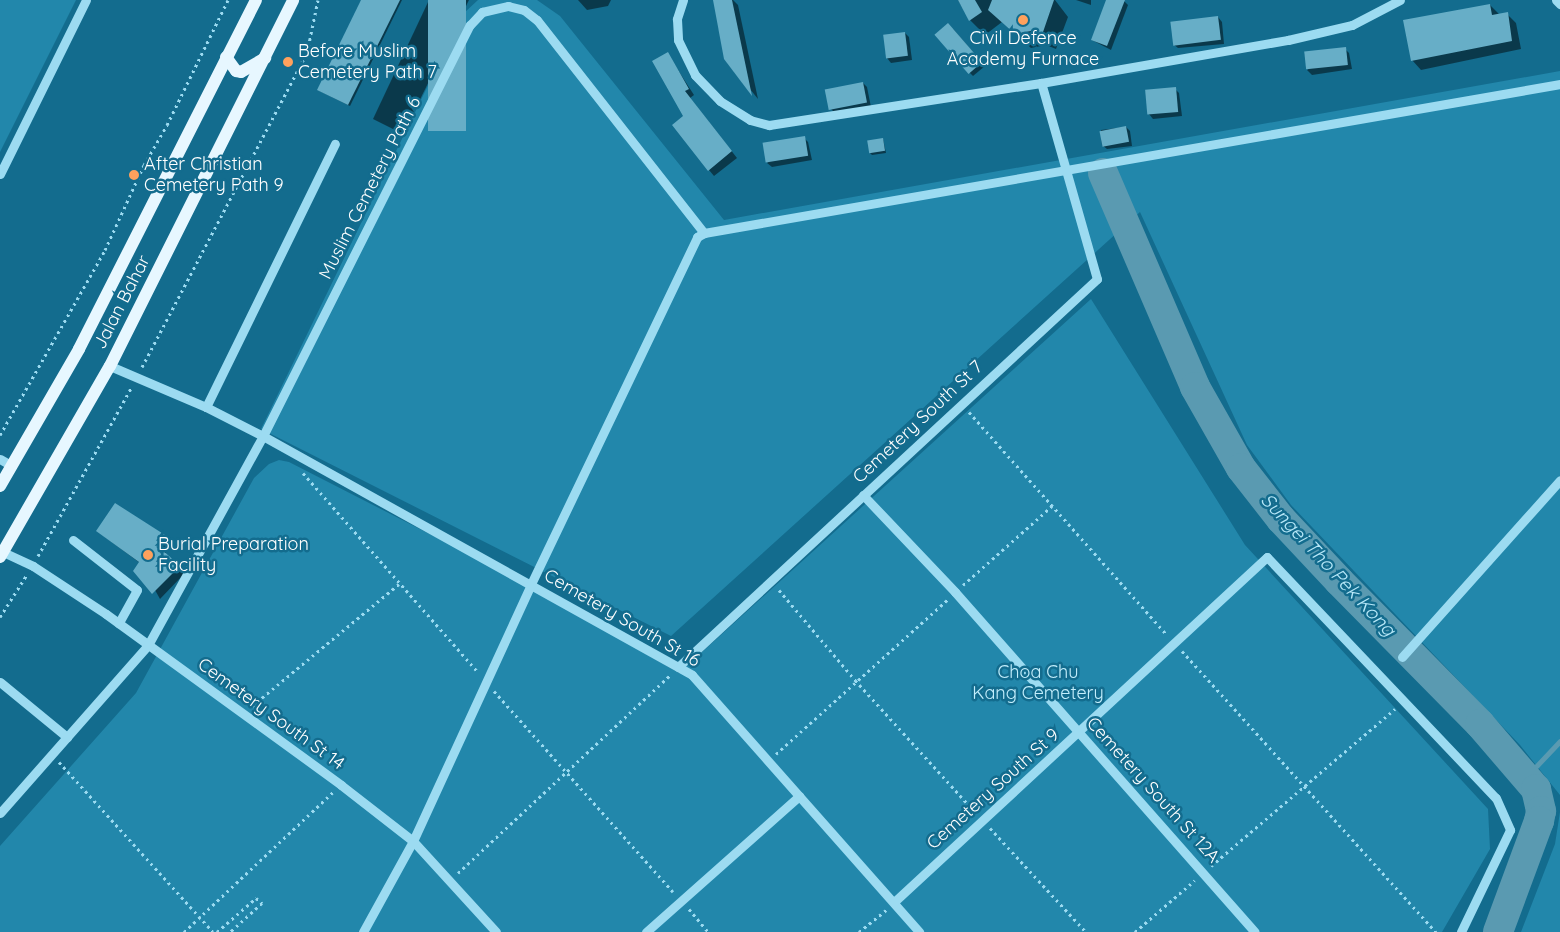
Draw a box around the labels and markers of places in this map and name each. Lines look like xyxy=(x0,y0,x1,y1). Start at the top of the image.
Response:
marker: Civil Defence Academy Furnace xyxy=(1017,14,1029,26)
place label: Civil Defence Academy Furnace xyxy=(947,28,1099,70)
place label: Before Muslim Cemetery Path 7 xyxy=(298,41,437,84)
marker: Before Muslim Cemetery Path 7 xyxy=(282,56,294,68)
place label: After Christian Cemetery Path 9 xyxy=(144,154,284,196)
marker: After Christian Cemetery Path 9 xyxy=(128,169,140,181)
place label: Burial Preparation Facility xyxy=(158,534,309,576)
marker: Burial Preparation Facility xyxy=(142,549,154,561)

